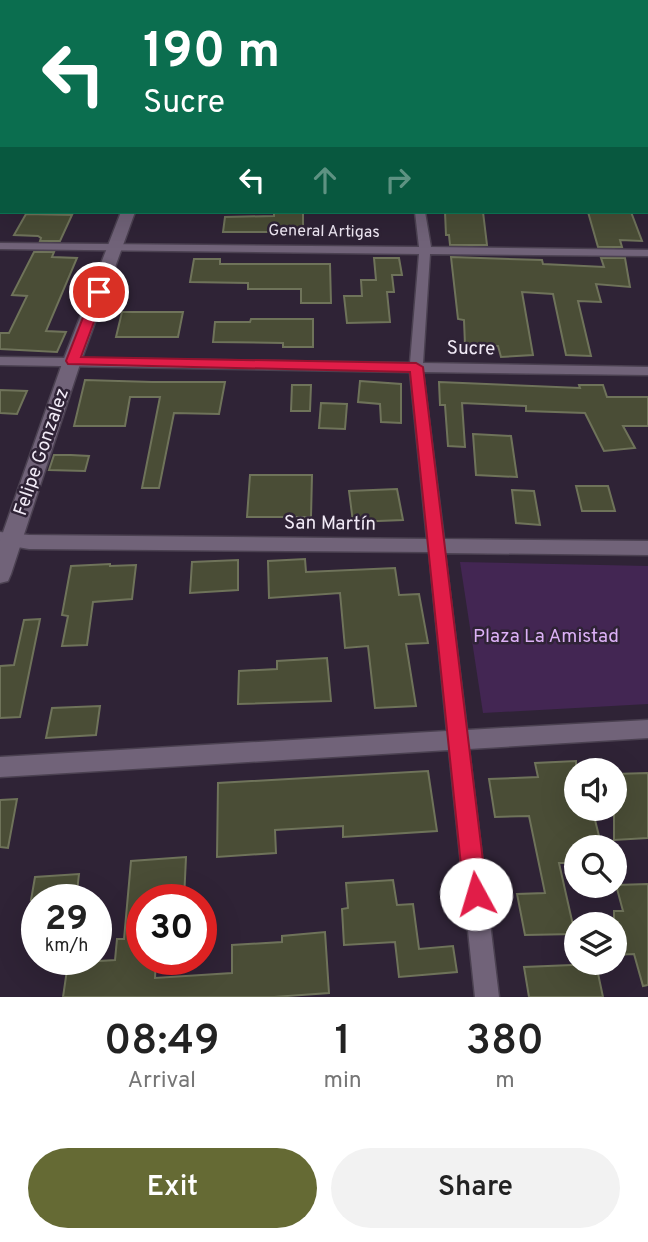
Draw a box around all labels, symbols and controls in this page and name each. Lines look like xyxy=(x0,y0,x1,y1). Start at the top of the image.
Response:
text: 190 m xyxy=(143,23,280,85)
icon: left xyxy=(28,28,119,119)
text: Sucre xyxy=(143,84,225,124)
icon: left xyxy=(233,161,271,199)
icon: ahead xyxy=(306,161,344,199)
icon: right xyxy=(379,161,417,199)
street label: General Artigas xyxy=(268,221,380,243)
pin xyxy=(69,262,129,322)
icon: arrive xyxy=(80,273,118,311)
street label: Sucre xyxy=(446,337,496,361)
street label: Felipe Gonzalez xyxy=(9,385,75,519)
street label: San Martín xyxy=(284,511,376,537)
park label: Plaza La Amistad xyxy=(473,625,619,649)
map controls xyxy=(564,758,627,975)
button: sound xyxy=(564,758,627,821)
button: search xyxy=(564,835,627,898)
position arrow xyxy=(439,857,513,931)
speed limit sign: 30 xyxy=(126,884,217,975)
text: 29 xyxy=(45,898,88,942)
button: layers xyxy=(564,912,627,975)
text: km/h xyxy=(45,935,88,958)
text: 08:49 xyxy=(104,1016,220,1069)
text: 1 xyxy=(334,1016,351,1069)
text: 380 xyxy=(466,1016,544,1069)
text: Arrival xyxy=(127,1067,196,1096)
text: min xyxy=(324,1067,362,1096)
text: m xyxy=(495,1067,515,1096)
button: Exit xyxy=(28,1148,317,1228)
button: Share xyxy=(331,1148,620,1228)

